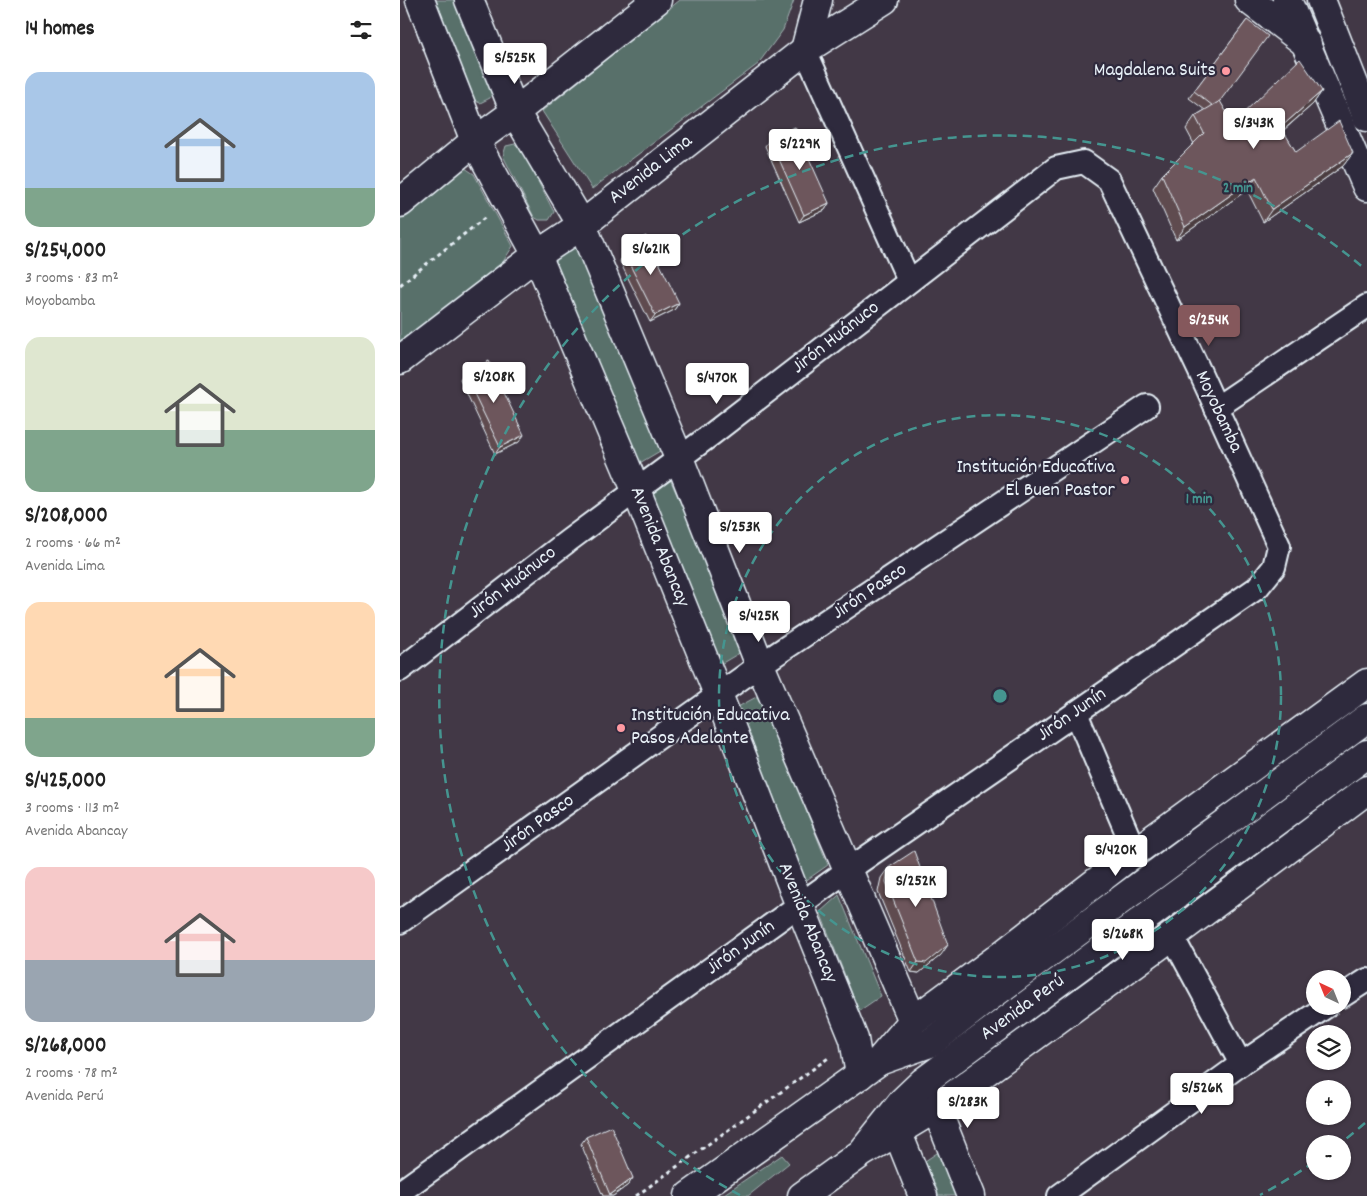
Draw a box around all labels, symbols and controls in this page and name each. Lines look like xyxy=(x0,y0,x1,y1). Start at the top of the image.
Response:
text: 14 homes xyxy=(25,15,95,45)
icon: filters xyxy=(347,16,375,44)
pin: S/525K xyxy=(474,42,556,85)
text: S/525K xyxy=(495,47,535,70)
place label: Magdalena Suits xyxy=(1094,57,1216,85)
marker: Magdalena Suits xyxy=(1220,65,1232,77)
icon: home xyxy=(155,105,245,195)
pin: S/343K xyxy=(1213,108,1295,150)
text: S/343K xyxy=(1234,112,1274,135)
street label: Avenida Lima xyxy=(603,128,699,212)
pin: S/229K xyxy=(759,128,841,171)
text: S/229K xyxy=(780,133,820,156)
text: 2 min xyxy=(1223,178,1253,200)
pin: S/621K xyxy=(610,234,692,276)
text: S/254,000 xyxy=(25,237,106,267)
text: S/621K xyxy=(632,238,670,261)
text: 3 rooms · 83 m² xyxy=(25,267,119,290)
text: Moyobamba xyxy=(25,290,95,313)
street label: Jirón Huánuco xyxy=(786,295,886,381)
pin: S/254K xyxy=(1168,304,1250,347)
text: S/254K xyxy=(1189,309,1229,332)
pin: S/208K xyxy=(453,362,535,404)
pin: S/470K xyxy=(676,362,758,405)
text: S/208K xyxy=(473,366,515,389)
street label: Moyobamba xyxy=(1187,366,1249,458)
text: S/470K xyxy=(697,367,737,390)
icon: home xyxy=(155,370,245,460)
place label: Institución Educativa El Buen Pastor xyxy=(956,454,1116,505)
marker: Institución Educativa El Buen Pastor xyxy=(1119,474,1131,486)
street label: Avenida Abancay xyxy=(622,482,696,612)
text: 1 min xyxy=(1186,489,1212,511)
text: S/208,000 xyxy=(25,502,108,532)
pin: S/253K xyxy=(699,512,781,554)
text: S/253K xyxy=(720,516,760,539)
text: 2 rooms · 66 m² xyxy=(25,532,121,555)
street label: Jirón Huánuco xyxy=(463,540,563,626)
text: Avenida Lima xyxy=(25,555,104,578)
street label: Jirón Pasco xyxy=(827,557,913,627)
pin: S/425K xyxy=(718,600,800,643)
text: S/425K xyxy=(739,605,779,628)
icon: home xyxy=(155,635,245,725)
street label: Jirón Junín xyxy=(1032,681,1112,749)
centre of rings xyxy=(991,687,1009,705)
place label: Institución Educativa Pasos Adelante xyxy=(631,702,790,753)
marker: Institución Educativa Pasos Adelante xyxy=(615,722,627,734)
text: S/425,000 xyxy=(25,767,106,797)
street label: Jirón Pasco xyxy=(495,788,581,860)
text: 3 rooms · 113 m² xyxy=(25,797,119,820)
text: Avenida Abancay xyxy=(25,820,127,843)
pin: S/420K xyxy=(1075,834,1157,877)
text: S/420K xyxy=(1095,839,1137,862)
street label: Avenida Abancay xyxy=(770,858,844,988)
pin: S/252K xyxy=(875,866,957,908)
text: S/252K xyxy=(896,870,936,893)
icon: home xyxy=(155,900,245,990)
street label: Jirón Junín xyxy=(701,913,781,983)
pin: S/268K xyxy=(1082,918,1164,961)
text: S/268K xyxy=(1103,923,1143,946)
street label: Avenida Perú xyxy=(975,968,1071,1048)
north arrow xyxy=(1306,970,1351,1015)
map controls xyxy=(1306,970,1351,1180)
button: layers xyxy=(1306,1025,1351,1070)
text: S/268,000 xyxy=(25,1032,106,1062)
text: 2 rooms · 78 m² xyxy=(25,1062,118,1085)
pin: S/526K xyxy=(1161,1072,1243,1115)
text: S/526K xyxy=(1181,1077,1223,1100)
button: + xyxy=(1306,1080,1351,1125)
text: Avenida Perú xyxy=(25,1085,104,1108)
pin: S/283K xyxy=(927,1086,1009,1129)
text: S/283K xyxy=(948,1091,988,1114)
button: − xyxy=(1306,1135,1351,1180)

